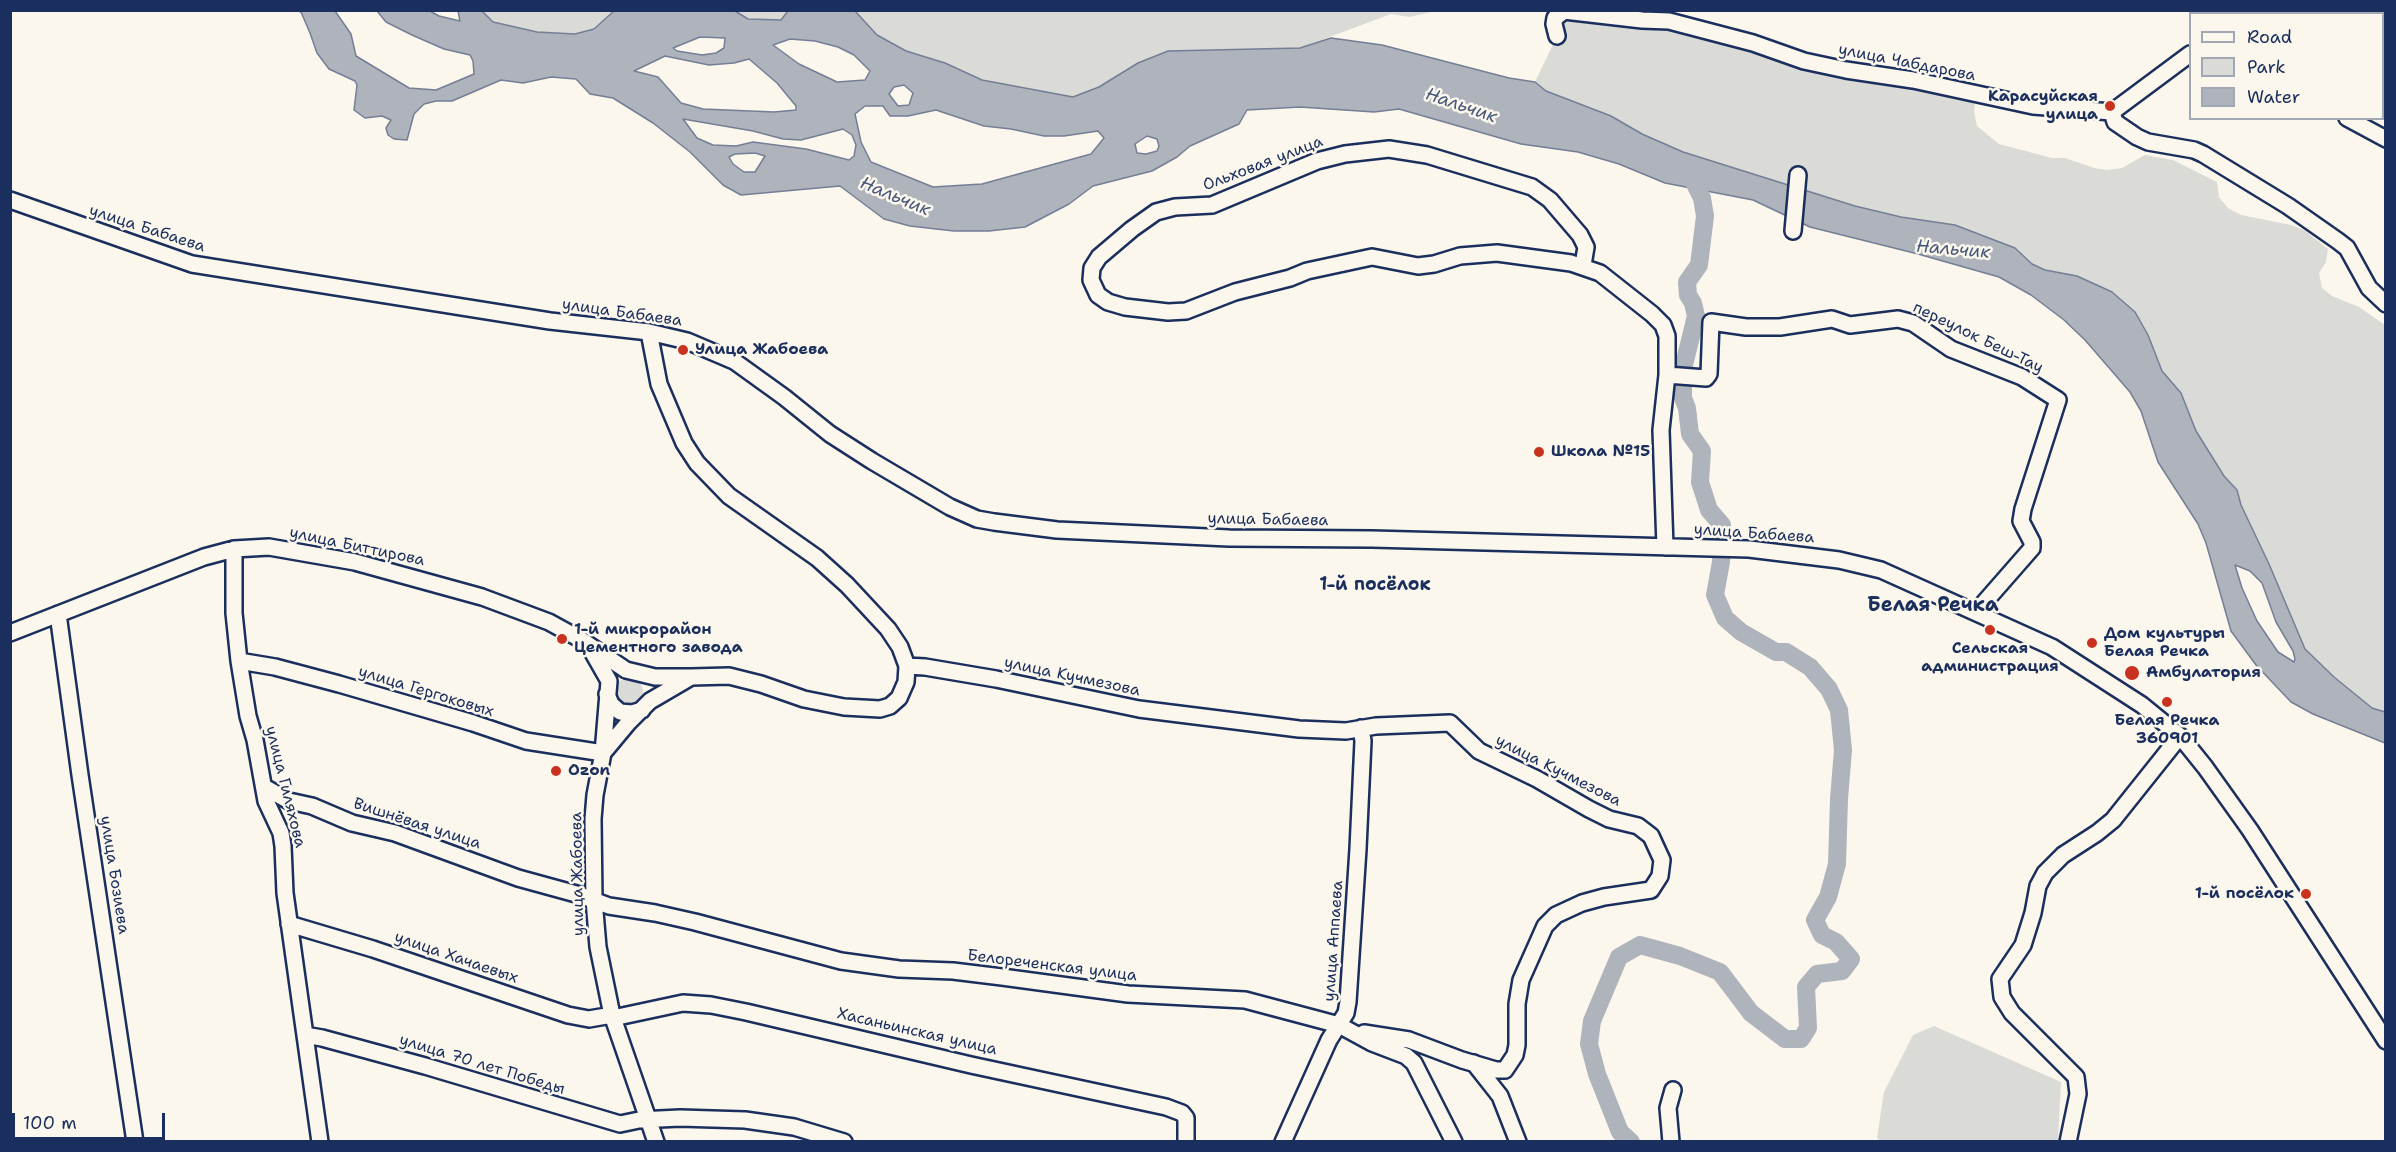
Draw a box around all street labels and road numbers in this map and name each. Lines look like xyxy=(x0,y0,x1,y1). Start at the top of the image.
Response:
street label: улица Чабдарова xyxy=(1837,40,1977,86)
street label: Ольховая улица xyxy=(1200,132,1326,196)
street label: улица Бабаева xyxy=(87,201,207,257)
street label: улица Бабаева xyxy=(561,295,683,331)
street label: переулок Беш-Тау xyxy=(1910,298,2046,378)
street label: улица Бабаева xyxy=(1207,509,1329,531)
street label: улица Бабаева xyxy=(1693,520,1815,548)
street label: улица Биттирова xyxy=(288,523,426,571)
street label: улица Кучмезова xyxy=(1002,653,1142,701)
street label: улица Гергоковых xyxy=(356,662,496,722)
street label: улица Гиляхова xyxy=(261,724,309,850)
street label: улица Кучмезова xyxy=(1492,731,1624,811)
street label: Вишнёвая улица xyxy=(351,794,483,854)
street label: улица Жабоева xyxy=(567,812,589,936)
street label: улица Бозиева xyxy=(95,815,133,935)
street label: улица Аппаева xyxy=(1320,880,1348,1002)
street label: улица Хачаевых xyxy=(392,928,520,988)
street label: Белореченская улица xyxy=(966,946,1138,986)
street label: Хасаньинская улица xyxy=(835,1004,999,1060)
street label: улица 70 лет Победы xyxy=(397,1031,567,1099)

